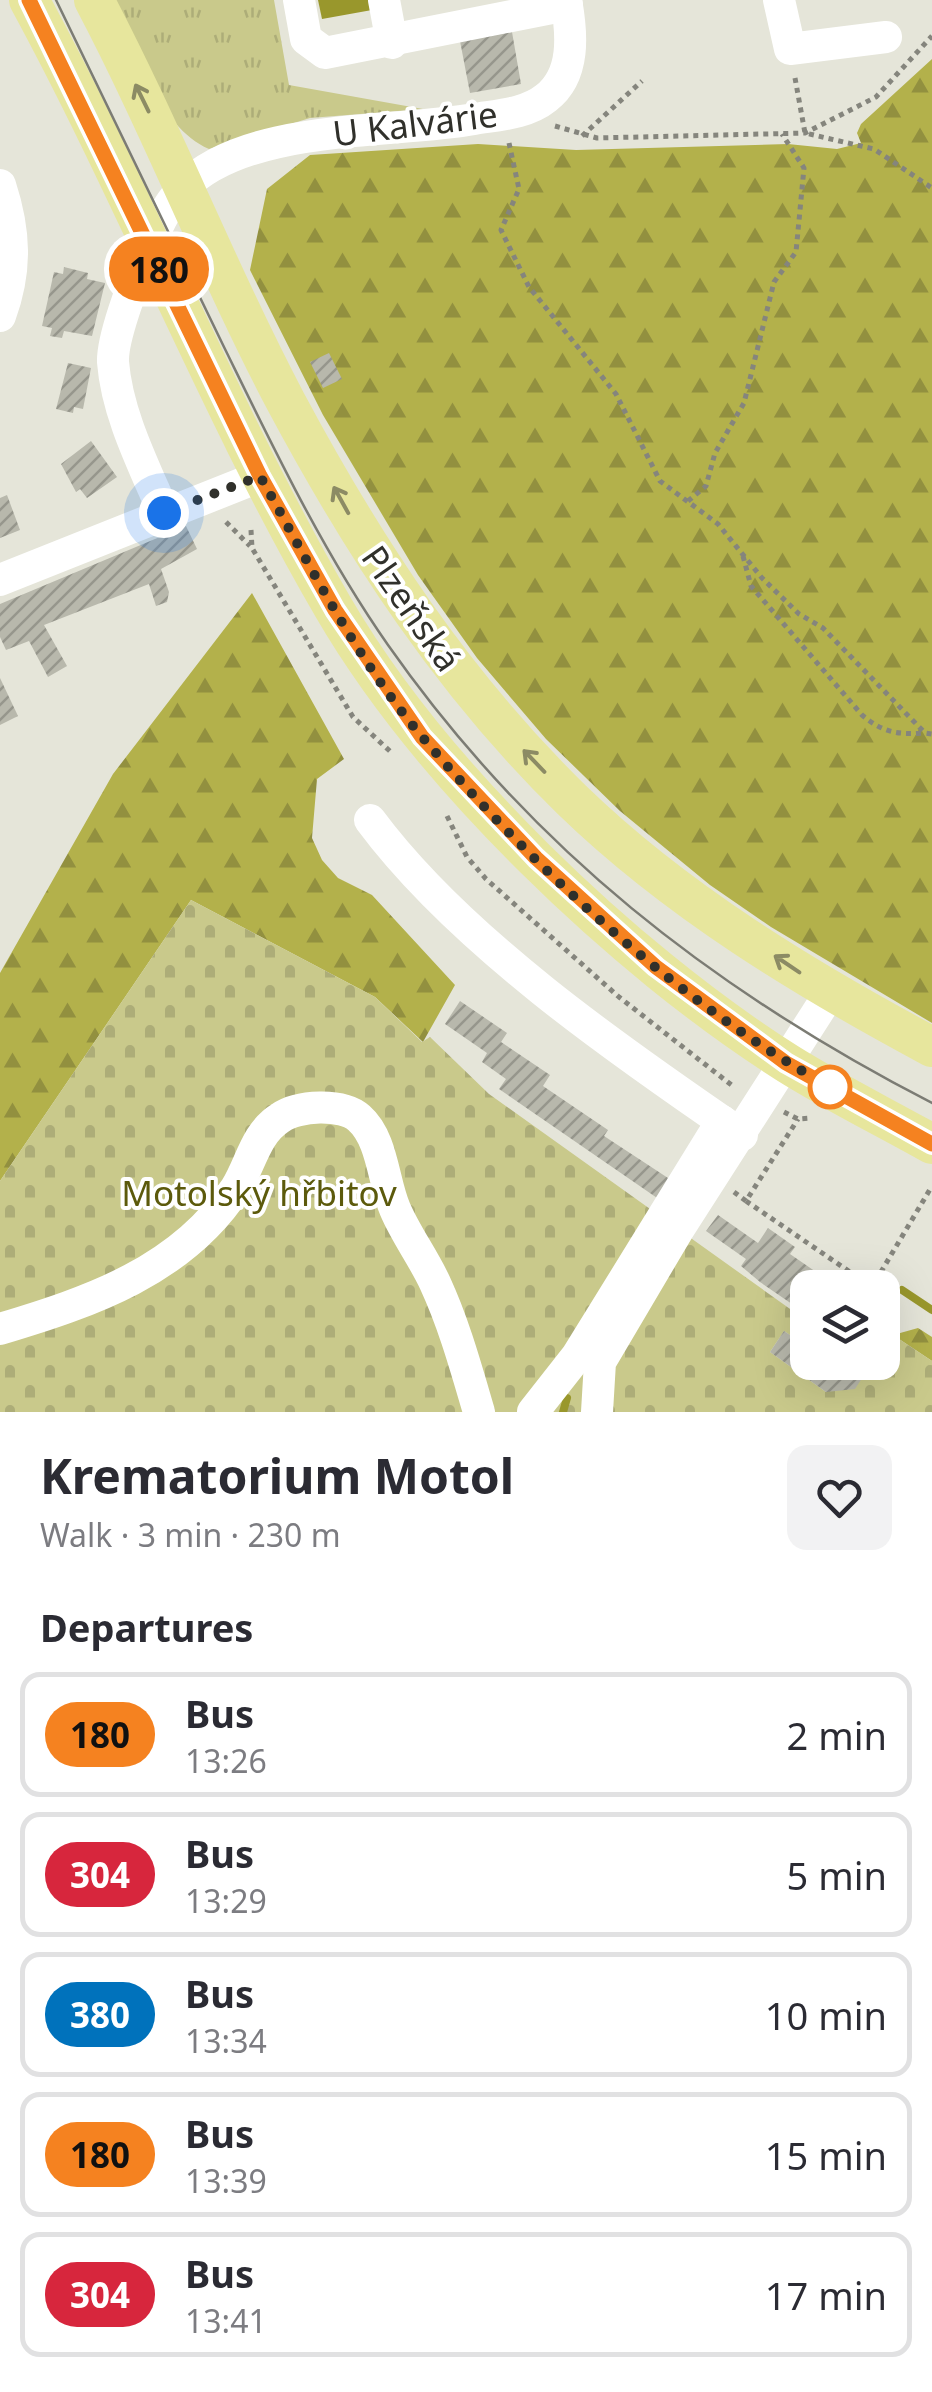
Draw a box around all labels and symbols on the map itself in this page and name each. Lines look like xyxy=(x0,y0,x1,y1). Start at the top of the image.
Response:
one-way arrow xyxy=(132,83,151,113)
street label: U Kalvárie xyxy=(330,90,500,156)
line badge: 180 xyxy=(102,236,216,302)
one-way arrow xyxy=(331,486,351,516)
your location xyxy=(139,488,189,538)
street label: Plzeňská xyxy=(352,536,472,680)
one-way arrow xyxy=(522,750,546,774)
one-way arrow xyxy=(774,954,801,975)
unlabelled marker xyxy=(809,1066,851,1108)
park label: Motolský hřbitov xyxy=(121,1169,397,1216)

